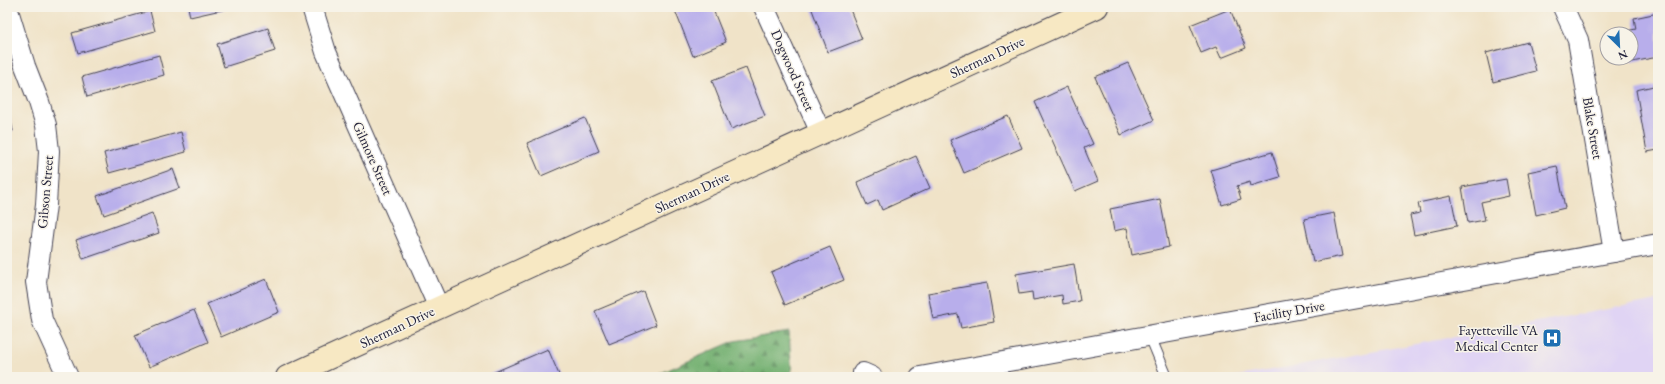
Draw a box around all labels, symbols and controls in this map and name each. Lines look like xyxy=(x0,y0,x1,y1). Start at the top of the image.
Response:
street label: Dogwood Street xyxy=(767,26,819,114)
north arrow xyxy=(1599,26,1639,66)
street label: Sherman Drive xyxy=(947,32,1028,82)
text: N xyxy=(1616,47,1630,63)
street label: Blake Street xyxy=(1579,96,1607,161)
street label: Gilmore Street xyxy=(349,118,397,198)
street label: Gibson Street xyxy=(33,154,57,229)
street label: Sherman Drive xyxy=(652,167,733,217)
street label: Facility Drive xyxy=(1252,296,1326,326)
street label: Sherman Drive xyxy=(357,302,438,352)
place label: Fayetteville VA Medical Center xyxy=(1455,321,1538,355)
hospital icon: Fayetteville VA Medical Center xyxy=(1541,327,1563,349)

